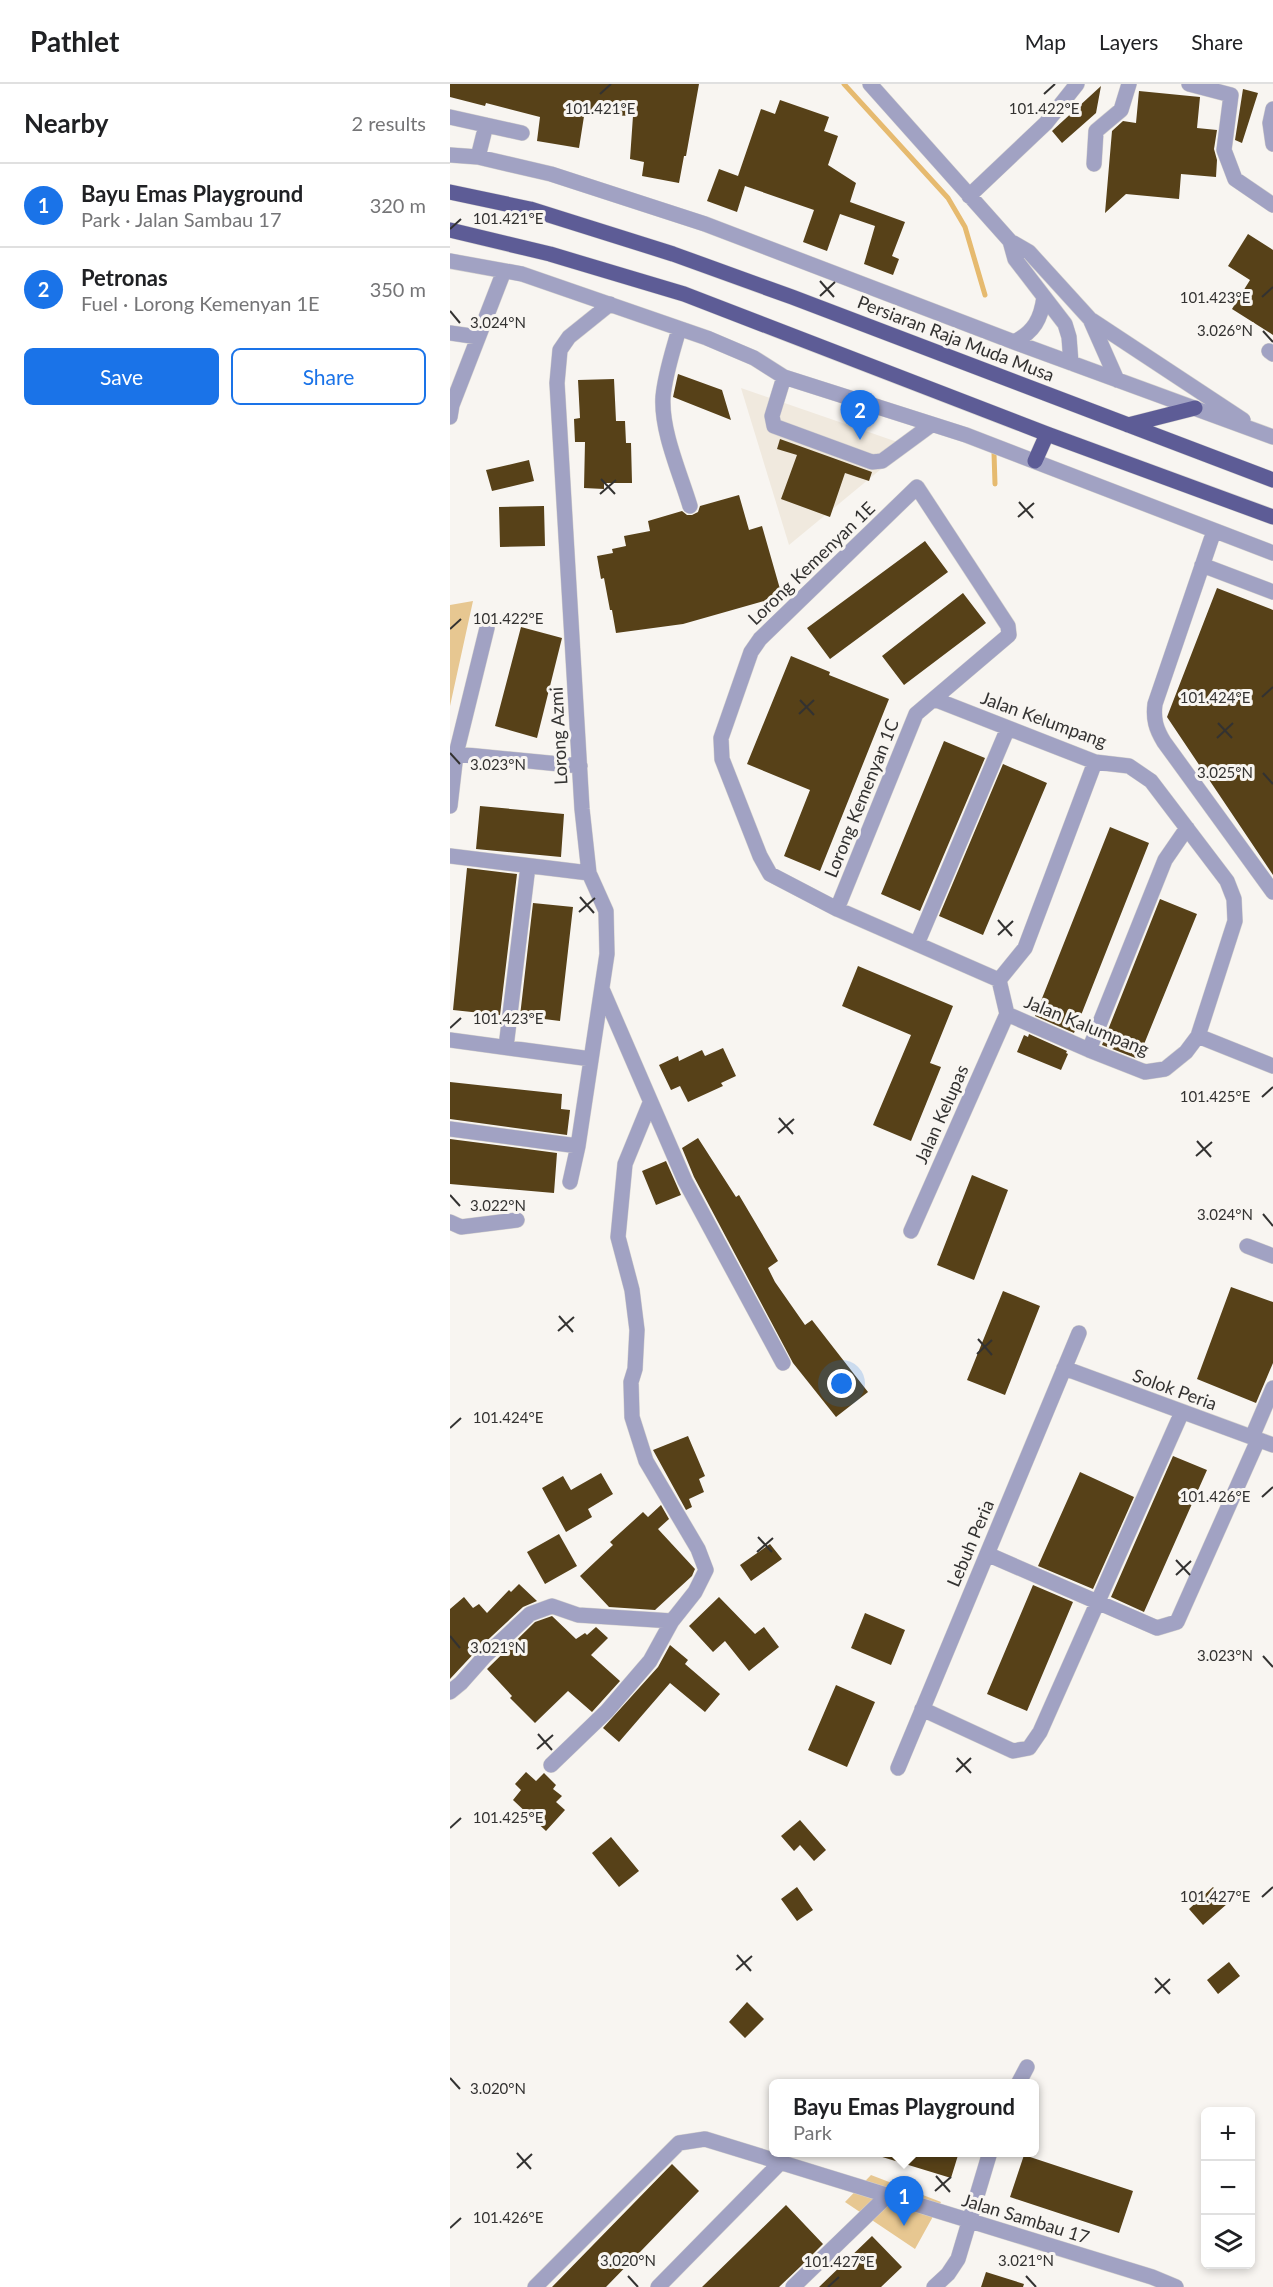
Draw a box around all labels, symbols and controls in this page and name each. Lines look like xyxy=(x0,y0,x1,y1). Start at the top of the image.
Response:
text: Pathlet xyxy=(30,24,119,58)
text: Map xyxy=(1025,29,1066,54)
text: Layers xyxy=(1099,29,1158,54)
text: Share xyxy=(1191,29,1243,54)
text: 101.421°E xyxy=(565,99,635,117)
text: 101.422°E xyxy=(1009,99,1079,117)
text: Nearby xyxy=(24,107,109,139)
text: 2 results xyxy=(351,111,426,135)
text: Bayu Emas Playground xyxy=(81,180,303,207)
text: 1 xyxy=(38,193,49,217)
text: 320 m xyxy=(370,193,426,217)
text: Park · Jalan Sambau 17 xyxy=(81,207,282,231)
text: 101.421°E xyxy=(473,209,543,227)
text: Petronas xyxy=(81,264,168,291)
text: 2 xyxy=(38,277,49,301)
text: 350 m xyxy=(370,277,426,301)
text: 101.423°E xyxy=(1180,288,1250,306)
street label: Persiaran Raja Muda Musa xyxy=(855,290,1057,386)
text: Fuel · Lorong Kemenyan 1E xyxy=(81,291,320,315)
text: 3.024°N xyxy=(470,313,526,331)
text: 3.026°N xyxy=(1197,321,1253,339)
button: Save xyxy=(24,348,219,405)
button: Share xyxy=(231,348,426,405)
pin: 2 xyxy=(840,390,880,440)
street label: Lorong Kemenyan 1E xyxy=(743,497,879,629)
text: 101.422°E xyxy=(473,609,543,627)
street label: Lorong Azmi xyxy=(544,686,572,786)
street label: Jalan Kelumpang xyxy=(978,686,1110,752)
text: 101.424°E xyxy=(1180,688,1250,706)
street label: Lorong Kemenyan 1C xyxy=(819,715,903,881)
text: 3.023°N xyxy=(470,755,526,773)
text: 3.025°N xyxy=(1197,763,1253,781)
street label: Jalan Kalumpang xyxy=(1022,990,1152,1060)
text: 101.423°E xyxy=(473,1009,543,1027)
street label: Jalan Kelupas xyxy=(909,1061,973,1167)
text: 101.425°E xyxy=(1180,1087,1250,1105)
text: 3.022°N xyxy=(470,1196,526,1214)
text: 3.024°N xyxy=(1197,1205,1253,1223)
street label: Solok Peria xyxy=(1130,1364,1220,1414)
your location xyxy=(827,1369,856,1398)
text: 101.424°E xyxy=(473,1408,543,1426)
text: 101.426°E xyxy=(1180,1487,1250,1505)
street label: Lebuh Peria xyxy=(942,1496,998,1590)
text: 3.021°N xyxy=(470,1638,526,1656)
text: 3.023°N xyxy=(1197,1646,1253,1664)
text: 101.425°E xyxy=(473,1808,543,1826)
text: 101.427°E xyxy=(1180,1887,1250,1905)
text: 3.020°N xyxy=(470,2079,526,2097)
popup xyxy=(769,2079,1039,2157)
text: Bayu Emas Playground xyxy=(793,2093,1015,2120)
map controls xyxy=(1201,2107,1255,2269)
button: + xyxy=(1201,2107,1255,2161)
text: Park xyxy=(793,2120,832,2144)
button: − xyxy=(1201,2161,1255,2215)
pin: 1 xyxy=(884,2176,924,2226)
street label: Jalan Sambau 17 xyxy=(960,2188,1092,2248)
text: 101.426°E xyxy=(473,2208,543,2226)
button: layers xyxy=(1201,2215,1255,2269)
text: 3.020°N xyxy=(600,2251,656,2269)
text: 3.021°N xyxy=(998,2251,1054,2269)
text: 101.427°E xyxy=(804,2252,874,2270)

